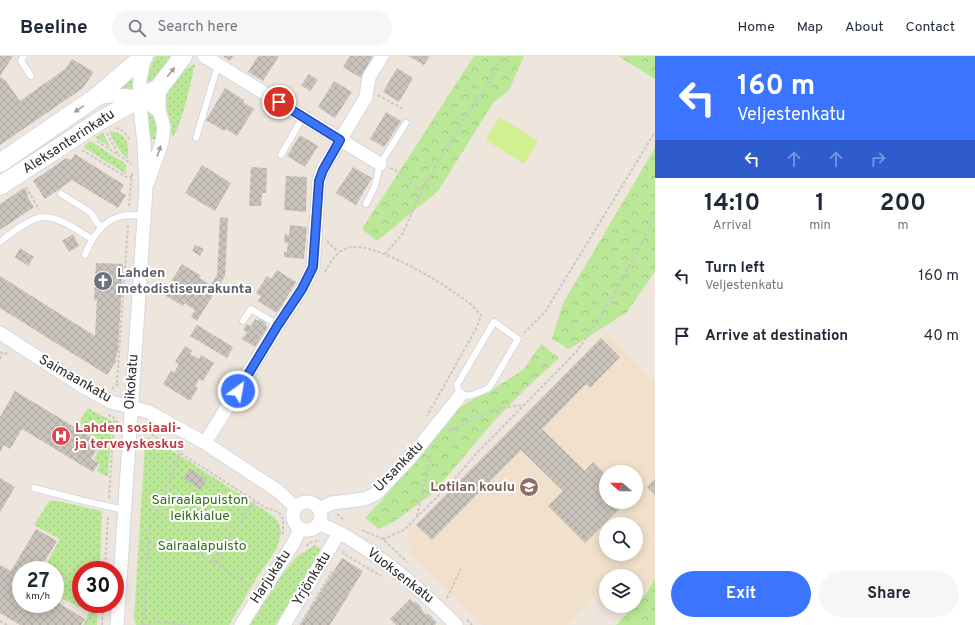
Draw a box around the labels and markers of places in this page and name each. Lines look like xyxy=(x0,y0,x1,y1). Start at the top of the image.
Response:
pin xyxy=(262,85,296,119)
place label: Lahden metodistiseurakunta xyxy=(117,265,252,298)
church icon: Lahden metodistiseurakunta xyxy=(92,270,114,292)
place label: Lahden sosiaali- ja terveyskeskus xyxy=(74,420,184,453)
hospital icon: Lahden sosiaali- ja terveyskeskus xyxy=(50,425,72,447)
school or university icon: Lotilan koulu xyxy=(518,476,540,498)
place label: Lotilan koulu xyxy=(430,479,515,496)

